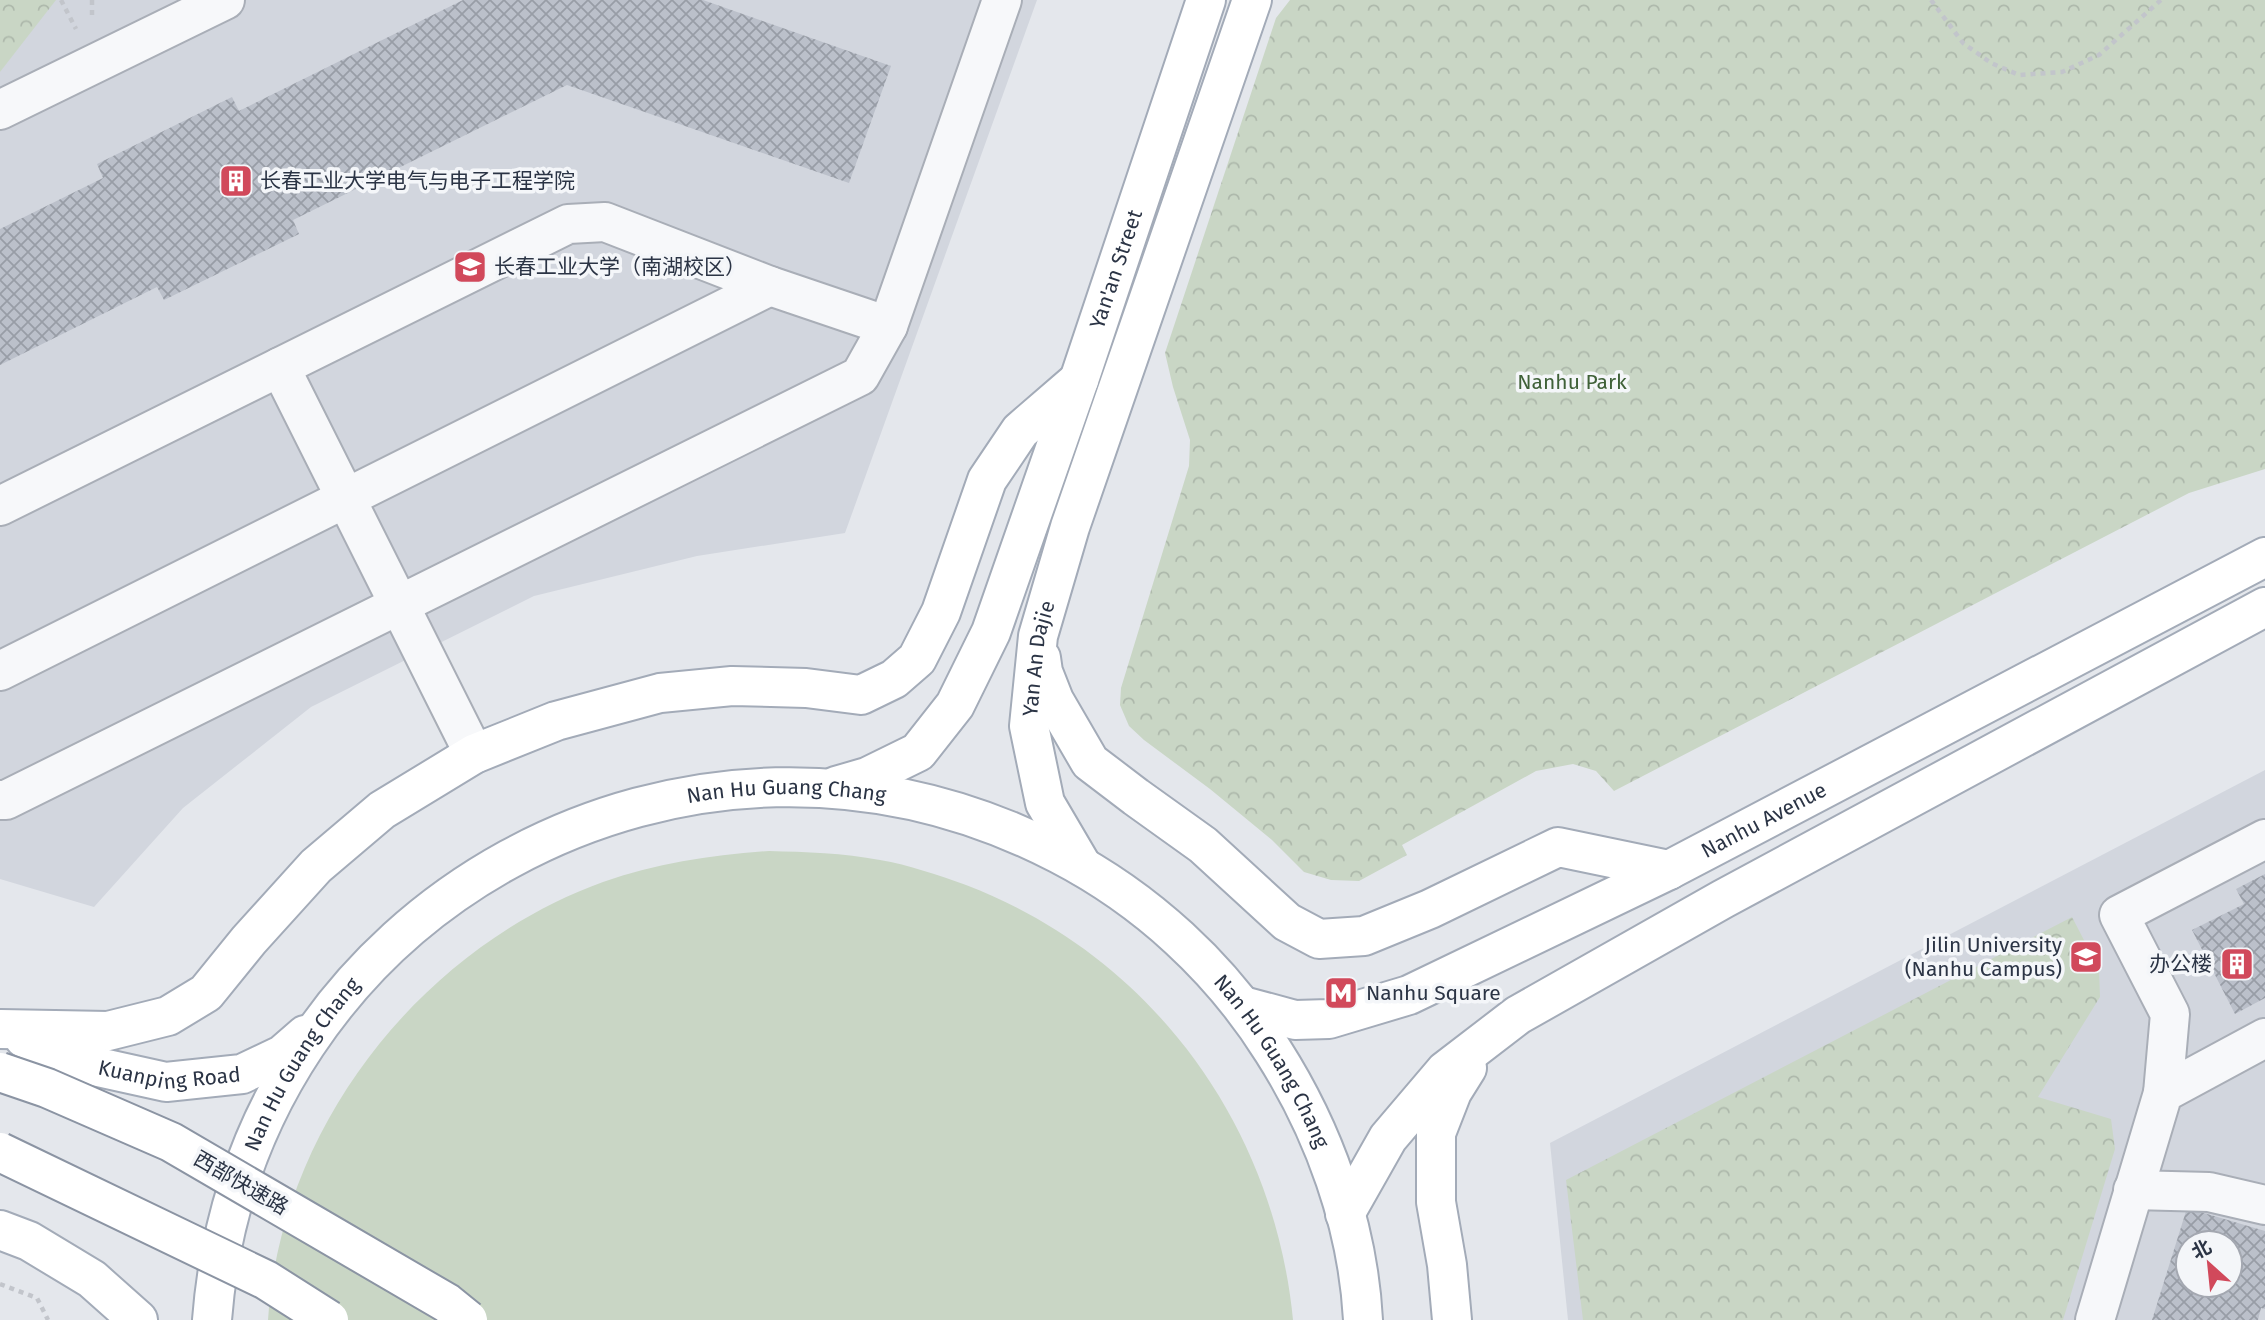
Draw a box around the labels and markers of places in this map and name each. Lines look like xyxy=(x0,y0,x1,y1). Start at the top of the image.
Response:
building icon: 长春工业大学电气与电子工程学院 xyxy=(217,162,255,200)
place label: 长春工业大学电气与电子工程学院 xyxy=(260,168,575,194)
school or university icon: 长春工业大学（南湖校区） xyxy=(451,248,489,286)
place label: 长春工业大学（南湖校区） xyxy=(494,254,746,280)
place label: Jilin University (Nanhu Campus) xyxy=(1905,932,2063,982)
school or university icon: Jilin University (Nanhu Campus) xyxy=(2067,938,2105,976)
building icon: 办公楼 xyxy=(2218,945,2256,983)
place label: 办公楼 xyxy=(2149,951,2212,977)
metro station icon: Nanhu Square xyxy=(1322,974,1360,1012)
place label: Nanhu Square xyxy=(1366,980,1501,1006)

